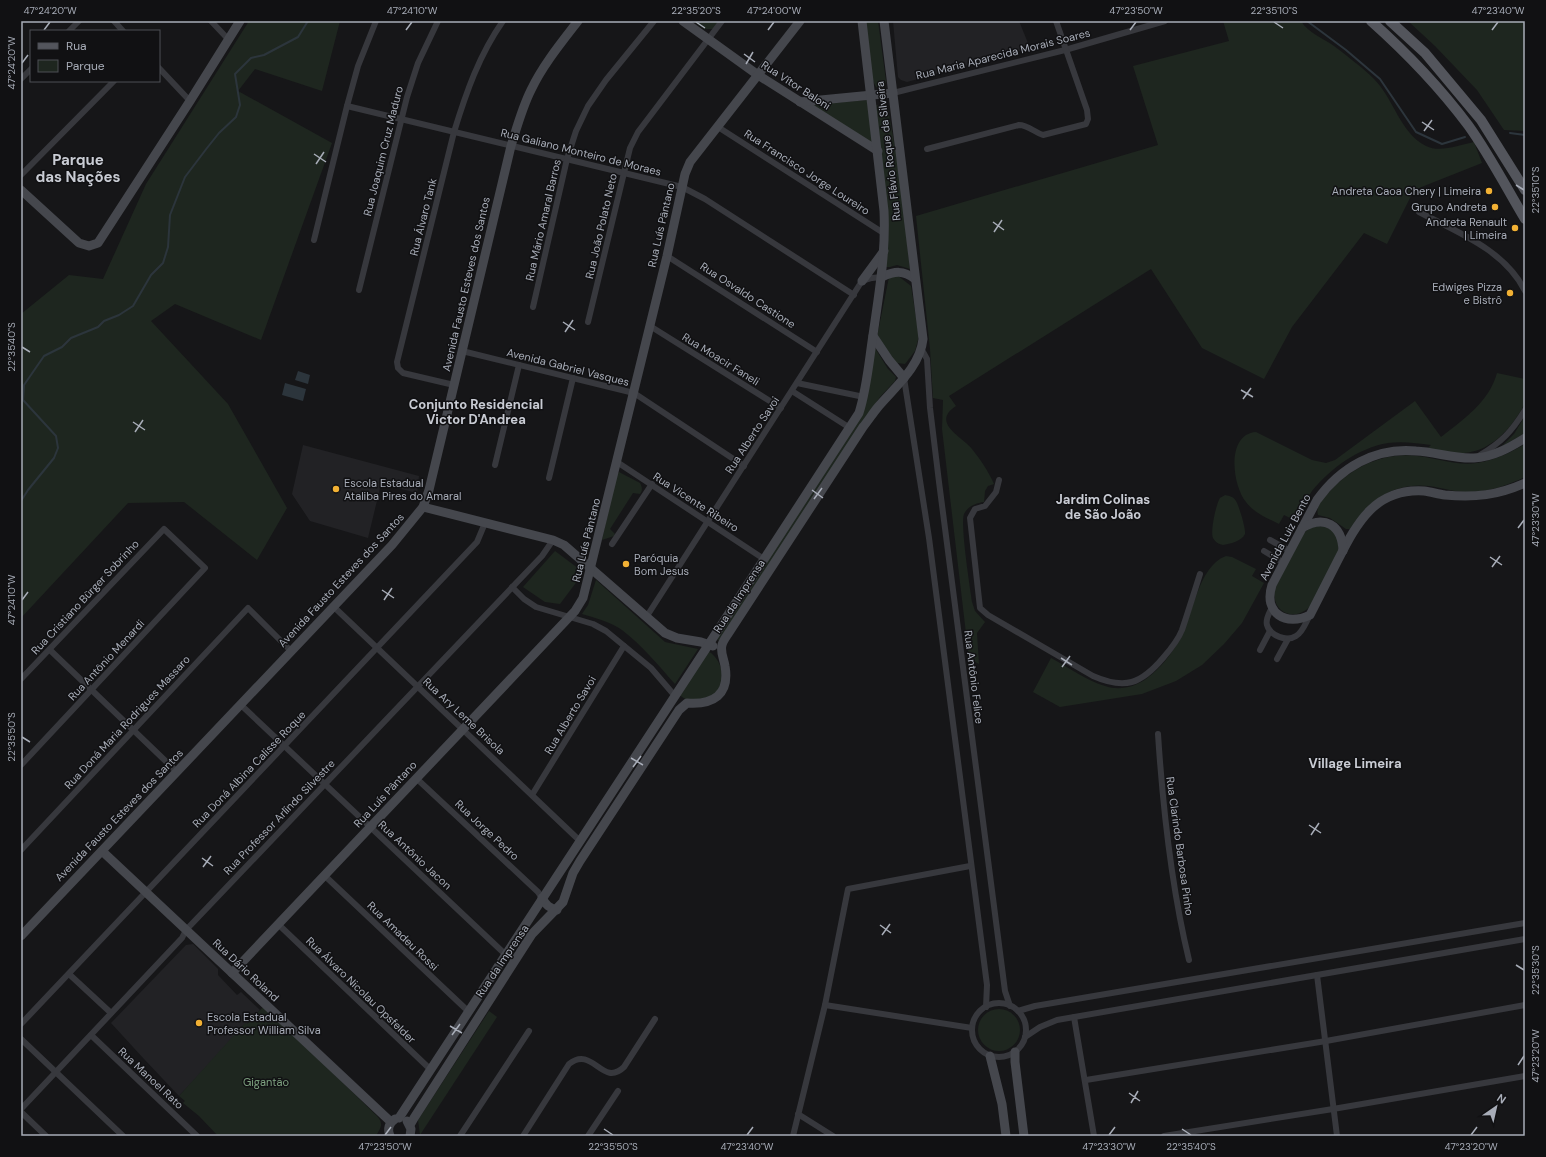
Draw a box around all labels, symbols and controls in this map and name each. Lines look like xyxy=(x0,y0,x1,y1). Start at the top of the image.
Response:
text: 47°24'20"W xyxy=(23,4,77,17)
text: 47°24'10"W xyxy=(387,4,438,17)
text: 22°35'20"S xyxy=(671,4,721,17)
text: 47°24'00"W xyxy=(747,4,801,17)
text: 47°23'50"W xyxy=(1109,4,1163,17)
text: 22°35'10"S xyxy=(1250,4,1298,17)
text: 47°23'40"W xyxy=(1471,4,1525,17)
street label: Rua Maria Aparecida Morais Soares xyxy=(914,26,1092,82)
legend xyxy=(30,30,160,82)
text: 47°24'20"W xyxy=(5,36,18,90)
text: Rua xyxy=(66,38,87,54)
street label: Rua Vítor Baloni xyxy=(759,57,833,113)
text: Parque xyxy=(66,58,105,74)
street label: Rua Flávio Roque da Silveira xyxy=(872,80,904,222)
street label: Rua Joaquim Cruz Maduro xyxy=(360,85,406,217)
street label: Rua Galiano Monteiro de Moraes xyxy=(499,125,663,179)
street label: Rua Francisco Jorge Loureiro xyxy=(742,126,872,218)
district label: Parque das Nações xyxy=(35,150,121,187)
street label: Rua Mário Amaral Barros xyxy=(522,158,564,282)
text: 22°35'10"S xyxy=(1529,166,1542,214)
street label: Rua João Polato Neto xyxy=(582,172,620,280)
street label: Rua Álvaro Tank xyxy=(407,176,440,257)
street label: Rua Luís Pântano xyxy=(644,181,678,269)
place label: Andreta Caoa Chery | Limeira xyxy=(1332,184,1481,198)
marker: Andreta Caoa Chery | Limeira xyxy=(1484,186,1494,196)
street label: Avenida Fausto Esteves dos Santos xyxy=(439,195,493,373)
place label: Grupo Andreta xyxy=(1411,200,1487,214)
marker: Grupo Andreta xyxy=(1490,202,1500,212)
place label: Andreta Renault | Limeira xyxy=(1426,215,1507,242)
marker: Andreta Renault | Limeira xyxy=(1510,223,1520,233)
street label: Rua Osvaldo Castione xyxy=(698,259,798,331)
place label: Edwiges Pizza e Bistrô xyxy=(1432,280,1502,307)
marker: Edwiges Pizza e Bistrô xyxy=(1505,288,1515,298)
text: 22°35'40"S xyxy=(5,322,18,372)
street label: Rua Moacir Faneli xyxy=(680,330,762,388)
street label: Avenida Gabriel Vasques xyxy=(505,345,631,389)
street label: Rua Alberto Savoi xyxy=(722,394,782,476)
district label: Conjunto Residencial Victor D'Andrea xyxy=(409,396,543,428)
street label: Rua Vicente Ribeiro xyxy=(651,469,741,535)
place label: Escola Estadual Ataliba Pires do Amaral xyxy=(344,476,462,503)
marker: Escola Estadual Ataliba Pires do Amaral xyxy=(331,484,341,494)
district label: Jardim Colinas de São João xyxy=(1056,491,1150,523)
street label: Avenida Luiz Bento xyxy=(1256,491,1314,583)
text: 47°23'30"W xyxy=(1529,493,1542,547)
street label: Rua Luís Pântano xyxy=(569,496,603,584)
street label: Avenida Fausto Esteves dos Santos xyxy=(275,510,407,650)
street label: Rua Cristiano Bürger Sobrinho xyxy=(28,537,142,657)
place label: Paróquia Bom Jesus xyxy=(634,551,689,578)
street label: Rua da Imprensa xyxy=(710,557,768,635)
marker: Paróquia Bom Jesus xyxy=(621,559,631,569)
text: 47°24'10"W xyxy=(5,574,18,625)
street label: Rua Antônio Menardi xyxy=(65,617,147,703)
street label: Rua Antônio Felice xyxy=(961,630,987,724)
street label: Rua Doná Maria Rodrigues Massaro xyxy=(61,652,193,792)
street label: Rua Alberto Savoi xyxy=(541,673,599,757)
street label: Rua Ary Leme Brisola xyxy=(420,674,508,758)
street label: Rua Doná Albina Calisse Roque xyxy=(189,708,309,830)
text: 22°35'50"S xyxy=(5,712,18,762)
street label: Avenida Fausto Esteves dos Santos xyxy=(52,746,186,884)
district label: Village Limeira xyxy=(1308,755,1402,772)
street label: Rua Professor Arlíndo Silvestre xyxy=(220,756,338,878)
street label: Rua Luís Pântano xyxy=(350,758,420,830)
street label: Rua Clarindo Barbosa Pinho xyxy=(1163,776,1197,916)
street label: Rua Jorge Pedro xyxy=(452,797,522,863)
street label: Rua Antônio Jacon xyxy=(375,817,455,893)
street label: Rua Amadeu Rossi xyxy=(364,898,442,974)
street label: Rua da Imprensa xyxy=(473,922,532,1000)
street label: Rua Álvaro Nicolau Opsfelder xyxy=(303,934,419,1046)
street label: Rua Dário Roland xyxy=(210,936,282,1004)
text: 22°35'30"S xyxy=(1529,945,1542,995)
place label: Escola Estadual Professor William Silva xyxy=(207,1010,321,1037)
marker: Escola Estadual Professor William Silva xyxy=(194,1018,204,1028)
text: 47°23'20"W xyxy=(1529,1029,1542,1083)
street label: Rua Manoel Rato xyxy=(115,1044,187,1112)
park label: Gigantão xyxy=(243,1075,289,1089)
north arrow xyxy=(1476,1087,1516,1127)
text: N xyxy=(1494,1091,1509,1107)
text: 47°23'50"W xyxy=(358,1140,412,1153)
text: 22°35'50"S xyxy=(588,1140,638,1153)
text: 47°23'40"W xyxy=(720,1140,774,1153)
text: 47°23'30"W xyxy=(1082,1140,1136,1153)
text: 22°35'40"S xyxy=(1166,1140,1216,1153)
text: 47°23'20"W xyxy=(1444,1140,1498,1153)

